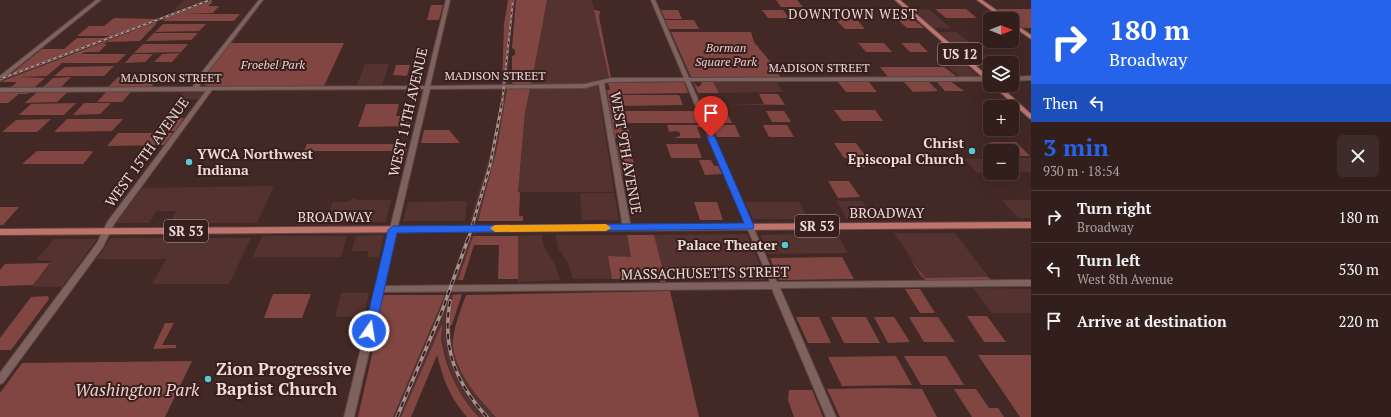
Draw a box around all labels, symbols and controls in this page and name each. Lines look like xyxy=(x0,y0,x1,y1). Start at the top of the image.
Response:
district label: DOWNTOWN WEST xyxy=(788,5,918,23)
text: 180 m xyxy=(1109,11,1190,48)
north arrow xyxy=(983,12,1019,48)
map controls xyxy=(983,12,1019,180)
icon: right xyxy=(1043,16,1095,68)
park label: Borman Square Park xyxy=(695,40,757,69)
road number: US 12 xyxy=(938,43,982,65)
street label: WEST 11TH AVENUE xyxy=(383,46,432,178)
text: Broadway xyxy=(1109,47,1187,71)
button: layers xyxy=(983,56,1019,92)
park label: Froebel Park xyxy=(240,57,305,72)
street label: MADISON STREET xyxy=(768,60,870,75)
street label: MADISON STREET xyxy=(444,68,546,83)
street label: MADISON STREET xyxy=(120,70,222,85)
street label: WEST 9TH AVENUE xyxy=(606,90,647,216)
icon: left xyxy=(1086,92,1108,114)
street label: WEST 15TH AVENUE xyxy=(100,93,193,210)
text: Then xyxy=(1043,93,1078,113)
pin xyxy=(694,96,728,137)
button: + xyxy=(983,100,1019,136)
icon: arrive xyxy=(700,102,722,124)
text: 3 min xyxy=(1043,131,1109,163)
place label: Christ Episcopal Church xyxy=(848,133,964,168)
button: close xyxy=(1337,135,1379,177)
place label: YWCA Northwest Indiana xyxy=(197,144,314,179)
button: − xyxy=(983,144,1019,180)
marker: Christ Episcopal Church xyxy=(967,146,977,156)
marker: YWCA Northwest Indiana xyxy=(184,157,194,167)
text: 930 m · 18:54 xyxy=(1043,162,1120,180)
text: Turn right xyxy=(1077,198,1152,218)
street label: BROADWAY xyxy=(850,203,925,222)
icon: right xyxy=(1043,206,1065,228)
street label: BROADWAY xyxy=(298,207,373,226)
text: 180 m xyxy=(1338,207,1379,227)
road number: SR 53 xyxy=(795,215,839,237)
text: Broadway xyxy=(1077,218,1134,236)
road number: SR 53 xyxy=(164,220,208,242)
place label: Palace Theater xyxy=(677,235,777,254)
marker: Palace Theater xyxy=(780,240,790,250)
text: Turn left xyxy=(1077,250,1141,270)
icon: left xyxy=(1043,258,1065,280)
text: 530 m xyxy=(1338,259,1379,279)
street label: MASSACHUSETTS STREET xyxy=(621,262,790,283)
text: West 8th Avenue xyxy=(1077,270,1173,288)
position arrow xyxy=(348,310,390,352)
icon: arrive xyxy=(1043,310,1065,332)
text: Arrive at destination xyxy=(1077,311,1227,331)
text: 220 m xyxy=(1338,311,1379,331)
place label: Zion Progressive Baptist Church xyxy=(216,357,351,400)
marker: Zion Progressive Baptist Church xyxy=(203,374,213,384)
park label: Washington Park xyxy=(75,378,200,401)

